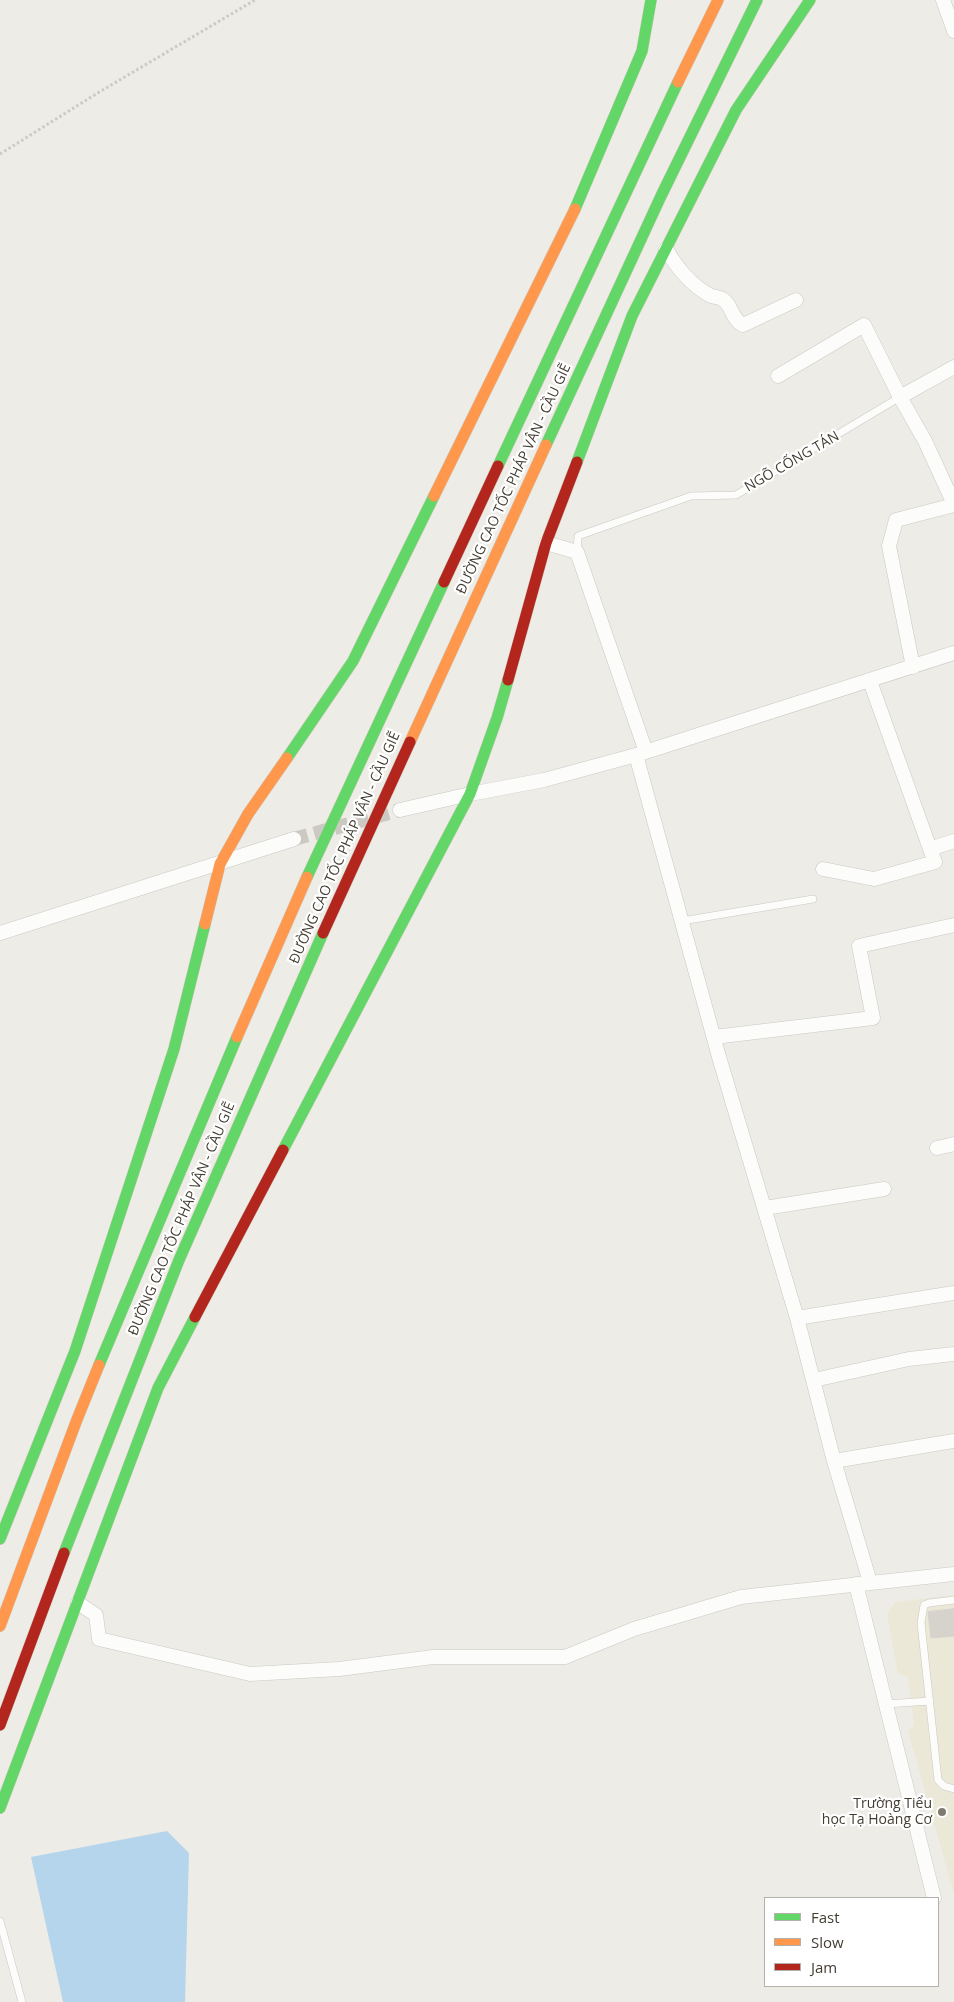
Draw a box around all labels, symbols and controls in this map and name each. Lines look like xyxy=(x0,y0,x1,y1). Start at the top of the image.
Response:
street label: ĐƯỜNG CAO TỐC PHÁP VÂN - CẦU GIẼ xyxy=(453,361,575,597)
street label: NGÕ CỐNG TÁN xyxy=(742,428,842,496)
street label: ĐƯỜNG CAO TỐC PHÁP VÂN - CẦU GIẼ xyxy=(286,729,404,967)
street label: ĐƯỜNG CAO TỐC PHÁP VÂN - CẦU GIẼ xyxy=(125,1100,239,1338)
place label: Trường Tiểu học Tạ Hoàng Cơ xyxy=(822,1796,932,1828)
marker: Trường Tiểu học Tạ Hoàng Cơ xyxy=(936,1806,948,1818)
legend xyxy=(764,1897,939,1987)
text: Fast xyxy=(811,1907,840,1927)
text: Slow xyxy=(811,1932,844,1952)
text: Jam xyxy=(811,1957,837,1977)

